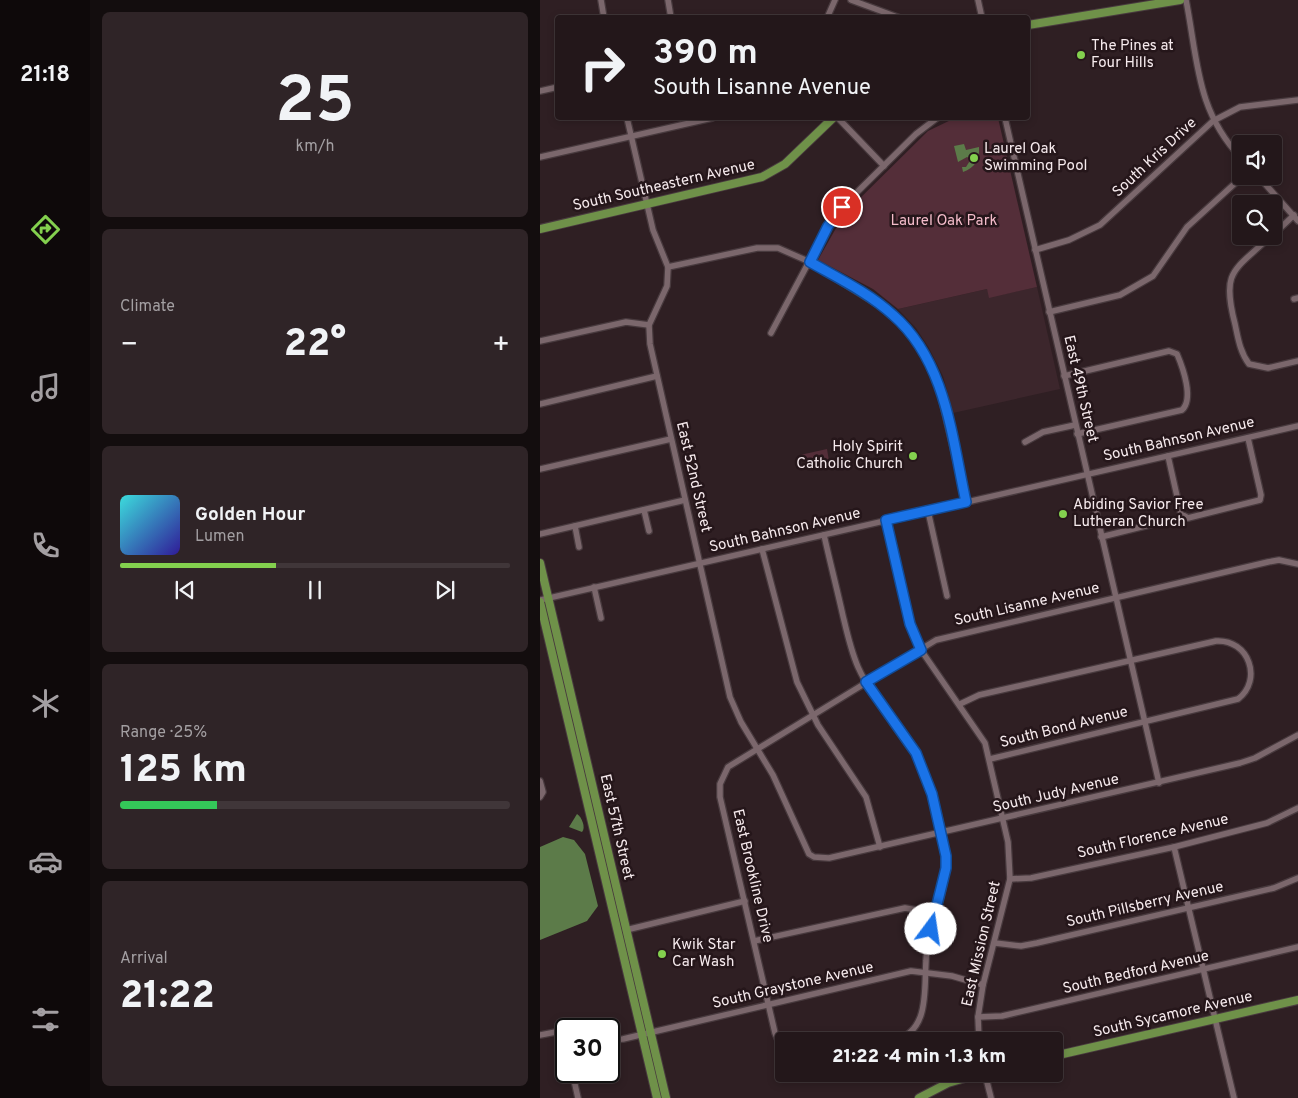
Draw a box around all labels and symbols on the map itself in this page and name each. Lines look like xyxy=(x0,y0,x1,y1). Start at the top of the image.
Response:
place label: The Pines at Four Hills xyxy=(1091,37,1174,73)
marker: The Pines at Four Hills xyxy=(1075,49,1087,61)
street label: South Kris Drive xyxy=(1109,114,1201,202)
place label: Laurel Oak Swimming Pool xyxy=(984,140,1087,176)
marker: Laurel Oak Swimming Pool xyxy=(968,152,980,164)
street label: South Southeastern Avenue xyxy=(571,156,757,216)
pin xyxy=(821,186,863,228)
park label: Laurel Oak Park xyxy=(891,212,997,231)
street label: East 49th Street xyxy=(1058,333,1102,445)
street label: South Bahnson Avenue xyxy=(1102,413,1256,467)
street label: East 52nd Street xyxy=(671,420,715,534)
place label: Holy Spirit Catholic Church xyxy=(796,438,903,474)
marker: Holy Spirit Catholic Church xyxy=(907,450,919,462)
place label: Abiding Savior Free Lutheran Church xyxy=(1073,496,1203,532)
street label: South Bahnson Avenue xyxy=(708,504,862,558)
marker: Abiding Savior Free Lutheran Church xyxy=(1057,508,1069,520)
street label: South Lisanne Avenue xyxy=(953,579,1101,631)
street label: South Bond Avenue xyxy=(998,703,1130,753)
street label: South Judy Avenue xyxy=(991,770,1121,818)
street label: East 57th Street xyxy=(595,772,637,882)
street label: East Brookline Drive xyxy=(727,807,777,945)
street label: South Florence Avenue xyxy=(1076,810,1230,864)
street label: South Pillsberry Avenue xyxy=(1065,878,1225,932)
street label: East Mission Street xyxy=(958,879,1006,1009)
position arrow xyxy=(904,902,956,954)
place label: Kwik Star Car Wash xyxy=(672,936,736,972)
street label: South Bedford Avenue xyxy=(1061,947,1211,999)
marker: Kwik Star Car Wash xyxy=(656,948,668,960)
street label: South Graystone Avenue xyxy=(711,958,875,1014)
street label: South Sycamore Avenue xyxy=(1092,987,1254,1043)
speed limit sign: 30 xyxy=(555,1018,620,1083)

